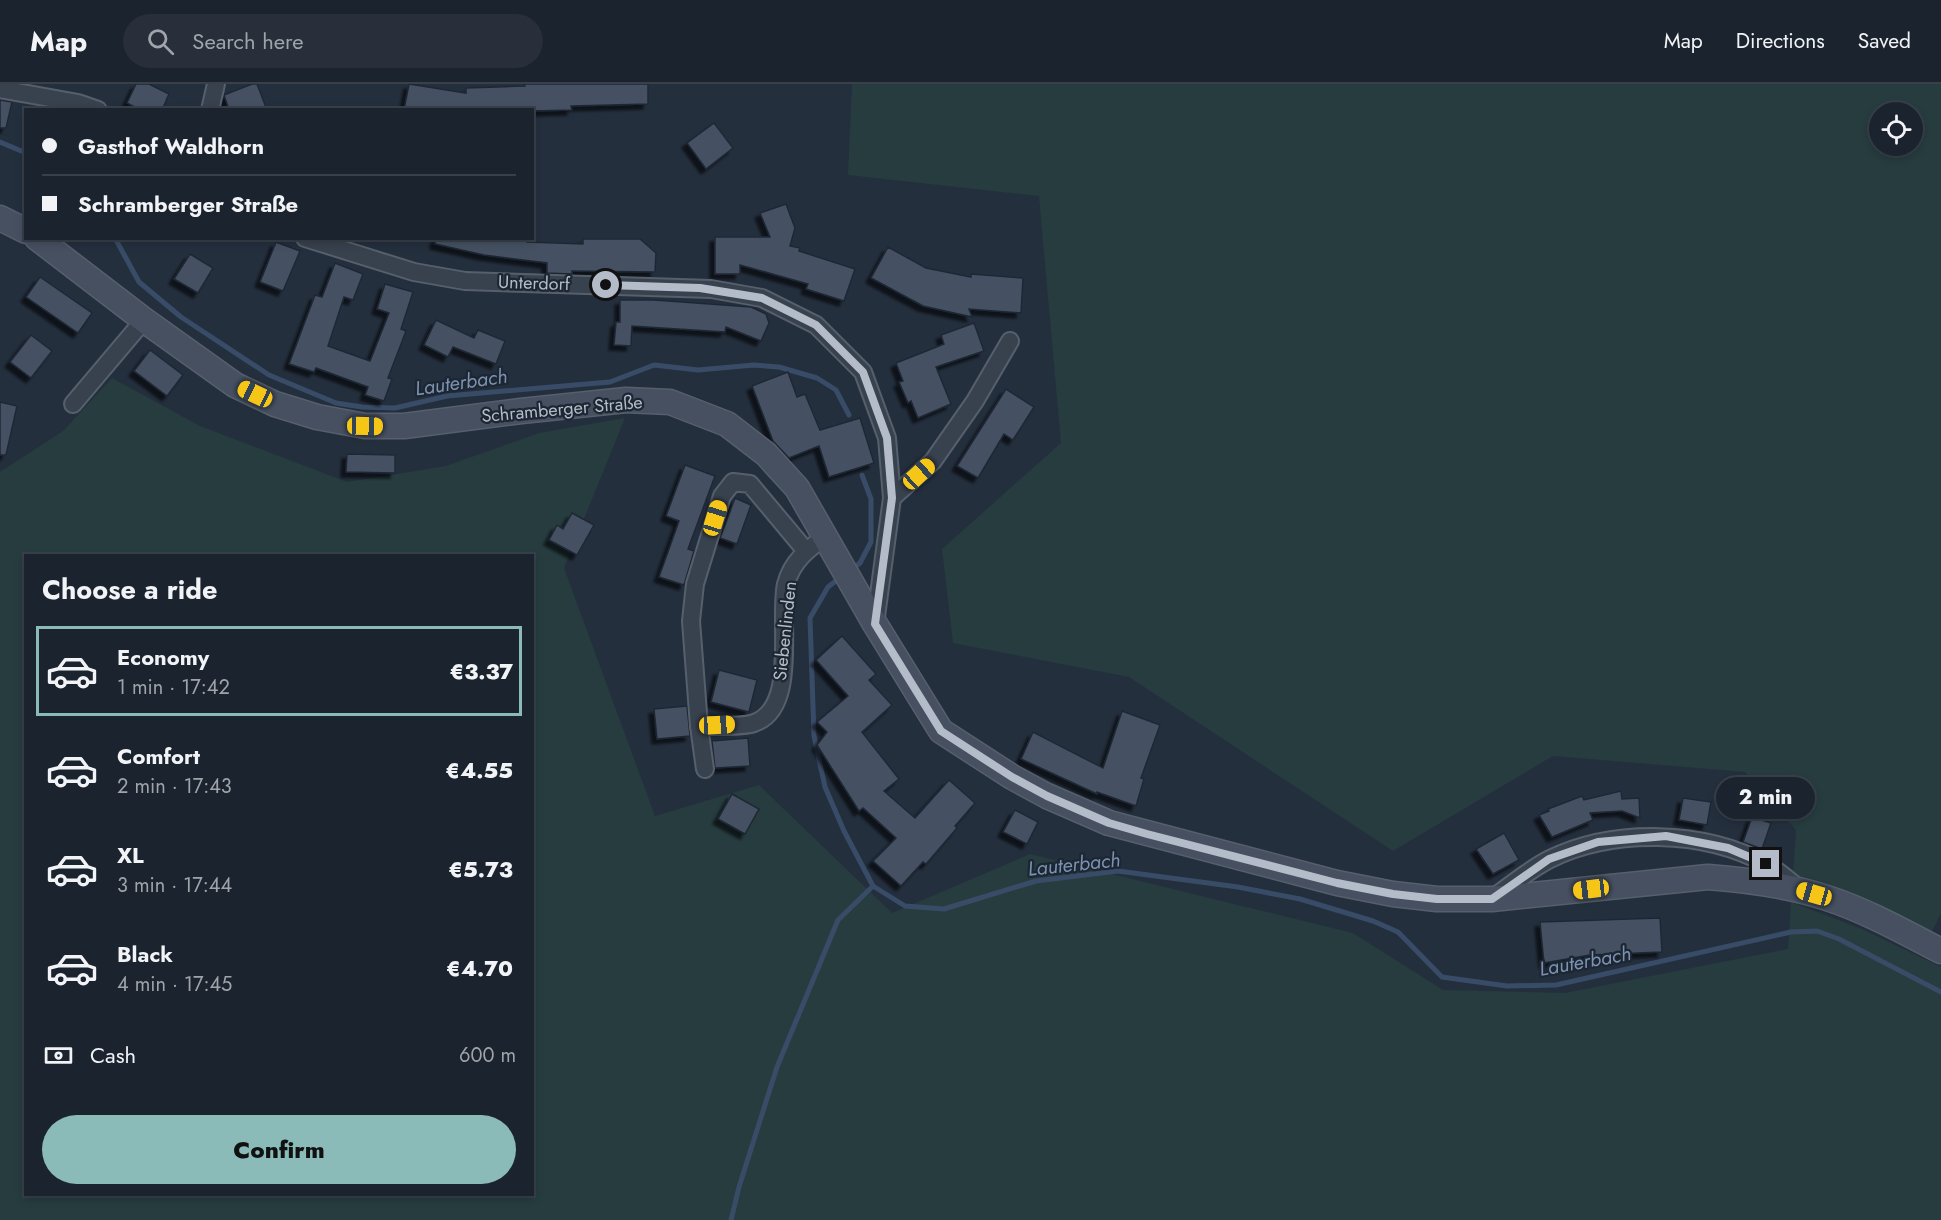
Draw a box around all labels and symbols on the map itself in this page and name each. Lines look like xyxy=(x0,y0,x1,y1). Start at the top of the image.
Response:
street label: Unterdorf xyxy=(498,269,571,297)
route start xyxy=(592,271,619,298)
water label: Lauterbach xyxy=(413,362,509,403)
car xyxy=(235,378,275,410)
street label: Schramberger Straße xyxy=(480,389,644,429)
car xyxy=(347,417,383,435)
car xyxy=(900,455,938,493)
car xyxy=(701,498,729,538)
street label: Siebenlinden xyxy=(767,580,803,682)
car xyxy=(699,715,735,735)
callout: 2 min xyxy=(1716,777,1816,819)
water label: Lauterbach xyxy=(1026,845,1122,884)
route end xyxy=(1752,850,1779,877)
car xyxy=(1572,878,1610,900)
car xyxy=(1794,880,1834,908)
water label: Lauterbach xyxy=(1537,939,1633,984)

